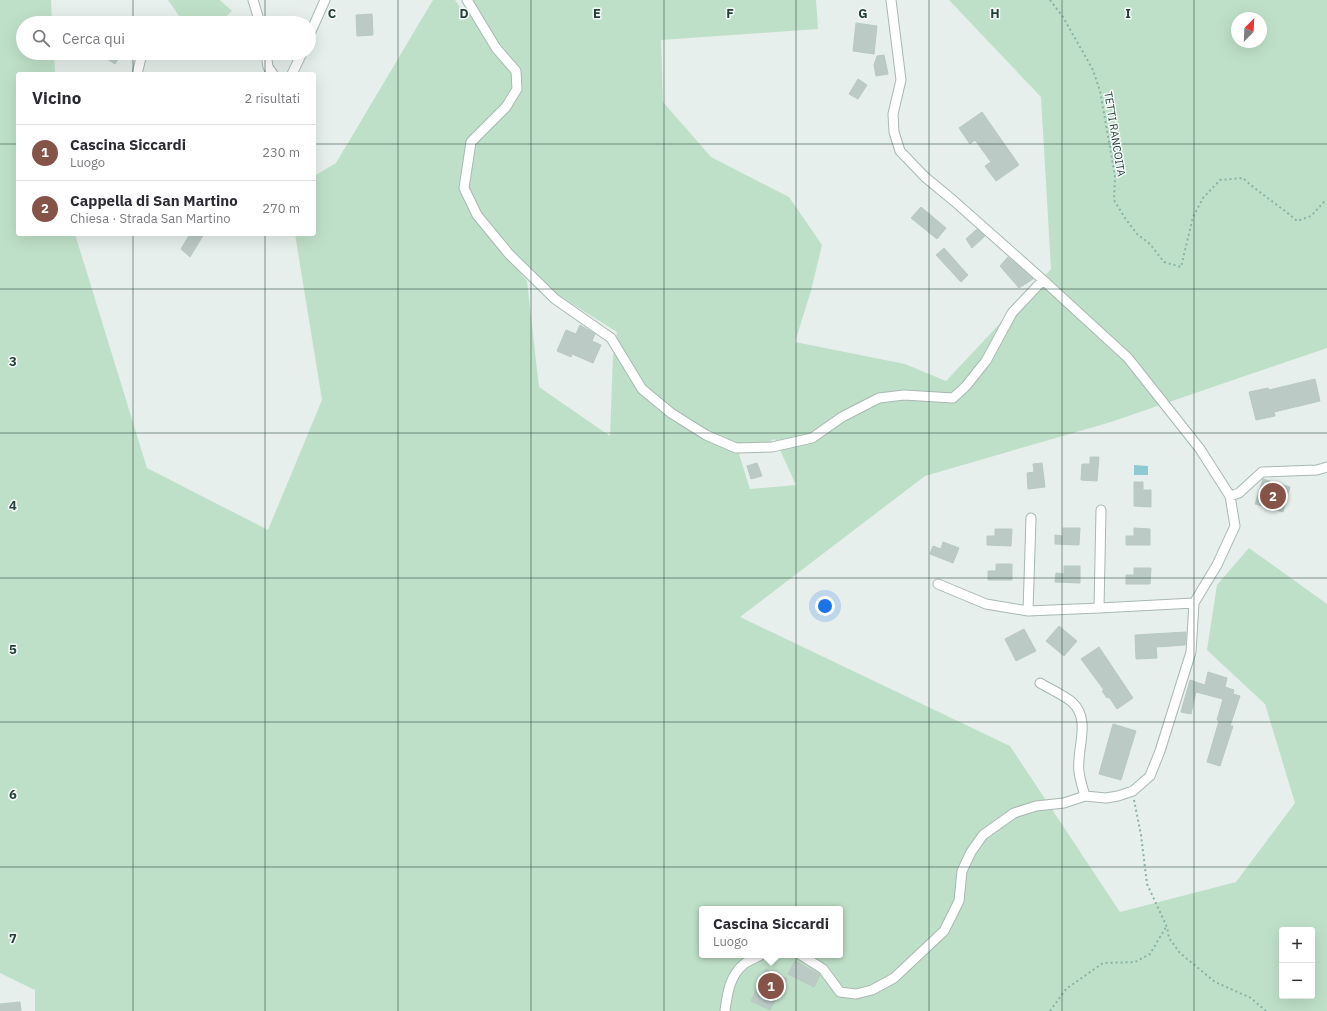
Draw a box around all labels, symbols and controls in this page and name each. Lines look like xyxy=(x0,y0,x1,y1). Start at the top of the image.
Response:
text: C xyxy=(328,5,337,22)
text: D xyxy=(459,5,469,22)
text: E xyxy=(593,5,601,22)
text: F xyxy=(726,5,734,22)
text: G xyxy=(858,5,868,22)
text: H xyxy=(990,5,1000,22)
text: I xyxy=(1125,5,1131,22)
north arrow xyxy=(1231,12,1267,48)
search box xyxy=(16,16,316,60)
icon: search xyxy=(30,27,52,49)
text: Cerca qui xyxy=(62,29,125,48)
text: Vicino xyxy=(32,87,81,109)
text: 2 risultati xyxy=(245,90,300,107)
street label: TETTI RANCOITA xyxy=(1101,91,1129,177)
text: Cascina Siccardi xyxy=(70,135,186,154)
text: 1 xyxy=(41,144,49,161)
text: 230 m xyxy=(262,144,300,161)
text: Luogo xyxy=(70,154,105,171)
text: Cappella di San Martino xyxy=(70,191,238,210)
text: 2 xyxy=(41,200,49,217)
text: 270 m xyxy=(262,200,300,217)
text: Chiesa · Strada San Martino xyxy=(70,210,231,227)
text: 3 xyxy=(9,353,17,370)
pin: 2 xyxy=(1260,481,1286,511)
text: 4 xyxy=(9,497,17,514)
your location xyxy=(815,596,835,616)
text: 5 xyxy=(9,641,17,658)
text: 6 xyxy=(9,786,17,803)
popup xyxy=(699,906,843,958)
text: Cascina Siccardi xyxy=(713,914,829,933)
map controls xyxy=(1279,927,1315,999)
button: + xyxy=(1279,927,1315,963)
text: 7 xyxy=(9,930,17,947)
text: Luogo xyxy=(713,933,748,950)
button: − xyxy=(1279,963,1315,999)
pin: 1 xyxy=(758,971,784,1001)

